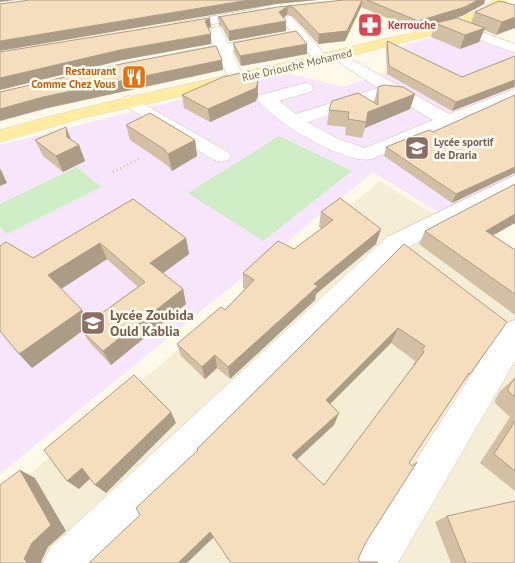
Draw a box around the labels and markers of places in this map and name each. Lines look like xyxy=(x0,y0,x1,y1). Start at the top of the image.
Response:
pharmacy icon: Kerrouche xyxy=(357,12,383,38)
place label: Kerrouche xyxy=(388,18,436,32)
place label: Restaurant Comme Chez Vous xyxy=(31,64,116,91)
restaurant icon: Restaurant Comme Chez Vous xyxy=(121,64,147,90)
school or university icon: Lycée sportif de Draria xyxy=(404,135,430,161)
place label: Lycée sportif de Draria xyxy=(434,135,495,162)
place label: Lycée Zoubida Ould Kablia xyxy=(110,306,194,340)
school or university icon: Lycée Zoubida Ould Kablia xyxy=(80,310,106,336)

